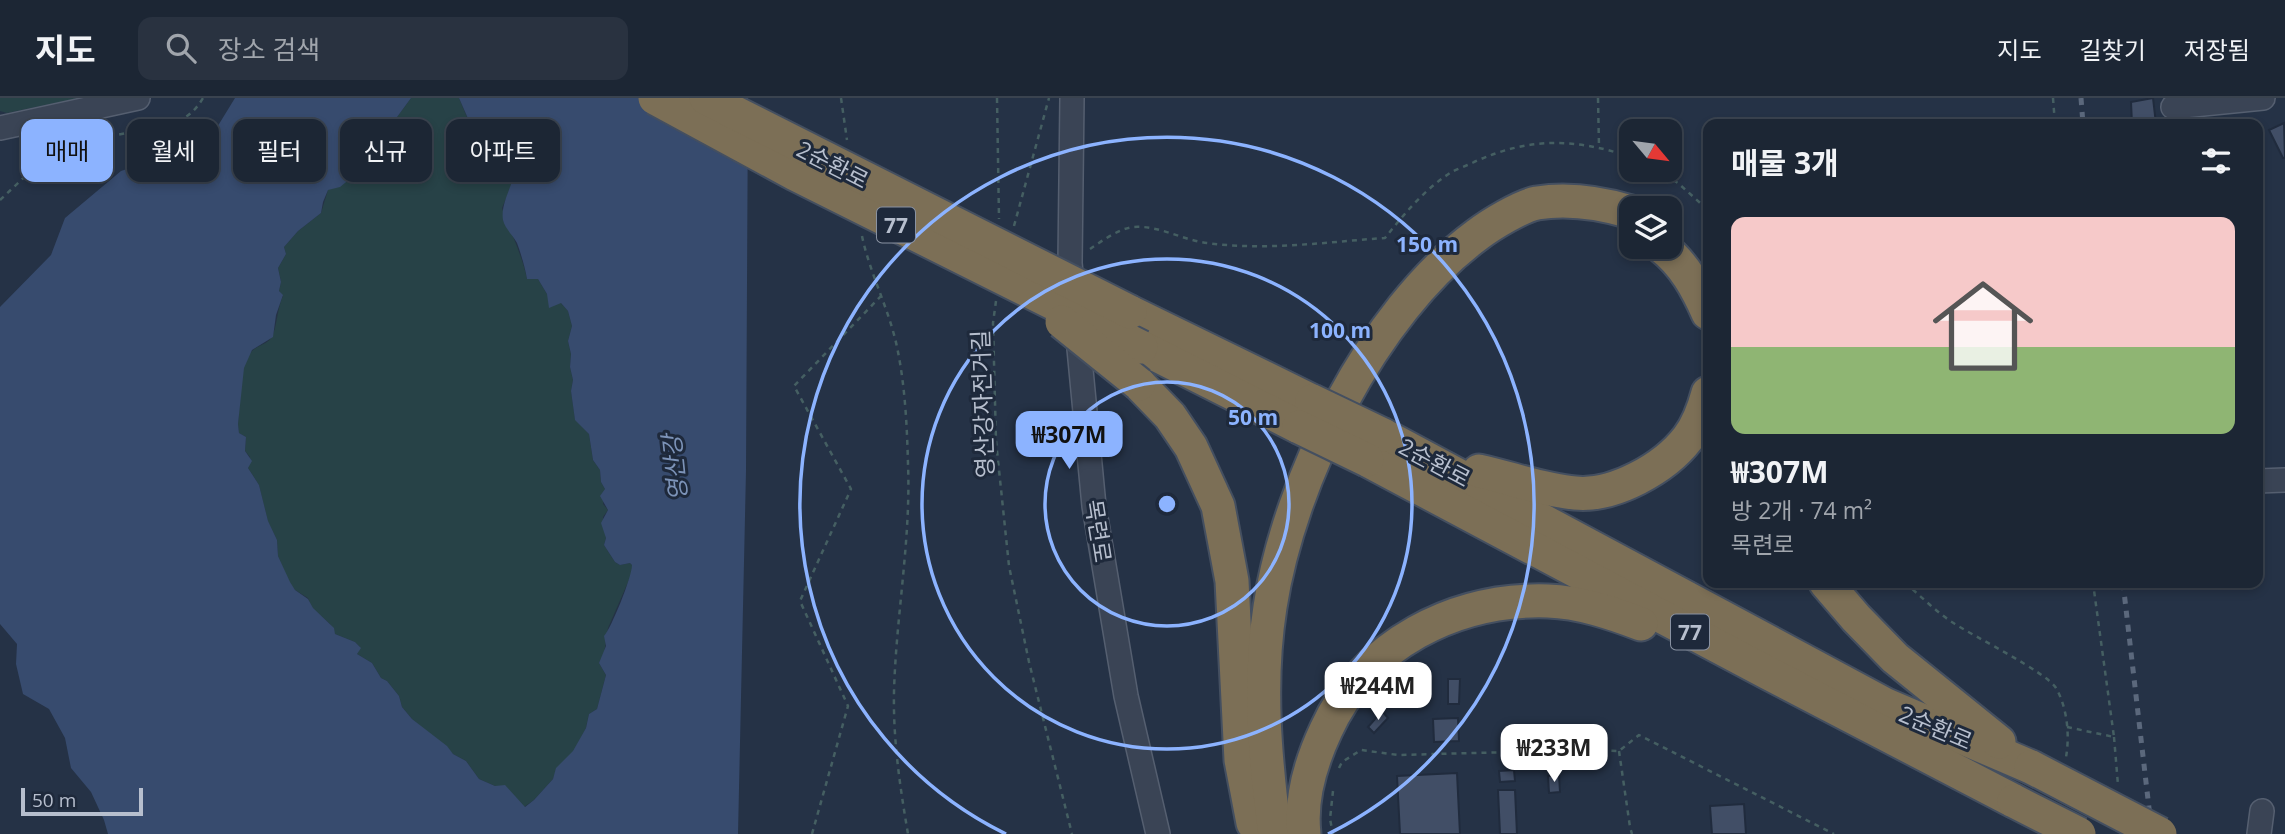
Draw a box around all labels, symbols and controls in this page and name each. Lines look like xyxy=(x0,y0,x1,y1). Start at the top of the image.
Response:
search box xyxy=(138,17,628,80)
text: 지도 xyxy=(35,27,96,72)
icon: search xyxy=(162,29,200,67)
text: 장소 검색 xyxy=(218,31,320,67)
text: 지도 xyxy=(1997,33,2042,66)
text: 길찾기 xyxy=(2080,33,2146,66)
text: 저장됨 xyxy=(2184,33,2250,66)
chip: 매매 xyxy=(21,119,113,182)
chip: 월세 xyxy=(127,119,219,182)
chip: 필터 xyxy=(233,119,326,182)
chip: 신규 xyxy=(340,119,432,182)
chip: 아파트 xyxy=(446,119,560,182)
north arrow xyxy=(1619,119,1682,182)
map controls xyxy=(1619,119,1682,259)
street label: 2순환로 xyxy=(792,132,874,196)
text: 매물 3개 xyxy=(1731,142,1839,183)
icon: filters xyxy=(2197,142,2235,180)
button: layers xyxy=(1619,196,1682,259)
road number: 77 xyxy=(877,208,915,242)
text: 150 m xyxy=(1396,230,1458,258)
icon: home xyxy=(1920,263,2046,389)
text: 100 m xyxy=(1309,316,1371,344)
street label: 영산강자전거길 xyxy=(963,329,1001,479)
text: 50 m xyxy=(1228,403,1278,431)
pin: ₩307M xyxy=(1020,412,1118,471)
text: ₩307M xyxy=(1032,418,1106,450)
water label: 영산강 xyxy=(654,430,694,503)
street label: 2순환로 xyxy=(1394,430,1476,494)
text: ₩307M xyxy=(1731,451,1828,492)
centre of rings xyxy=(1155,492,1179,516)
text: 방 2개 · 74 m² xyxy=(1731,494,1872,526)
street label: 목련로 xyxy=(1078,497,1120,565)
text: 목련로 xyxy=(1731,528,1794,560)
road number: 77 xyxy=(1671,614,1709,650)
pin: ₩244M xyxy=(1329,662,1427,722)
text: ₩244M xyxy=(1341,669,1415,701)
street label: 2순환로 xyxy=(1894,697,1978,757)
pin: ₩233M xyxy=(1505,724,1603,784)
text: ₩233M xyxy=(1517,731,1591,763)
scale bar xyxy=(21,785,144,817)
text: 50 m xyxy=(32,787,76,813)

